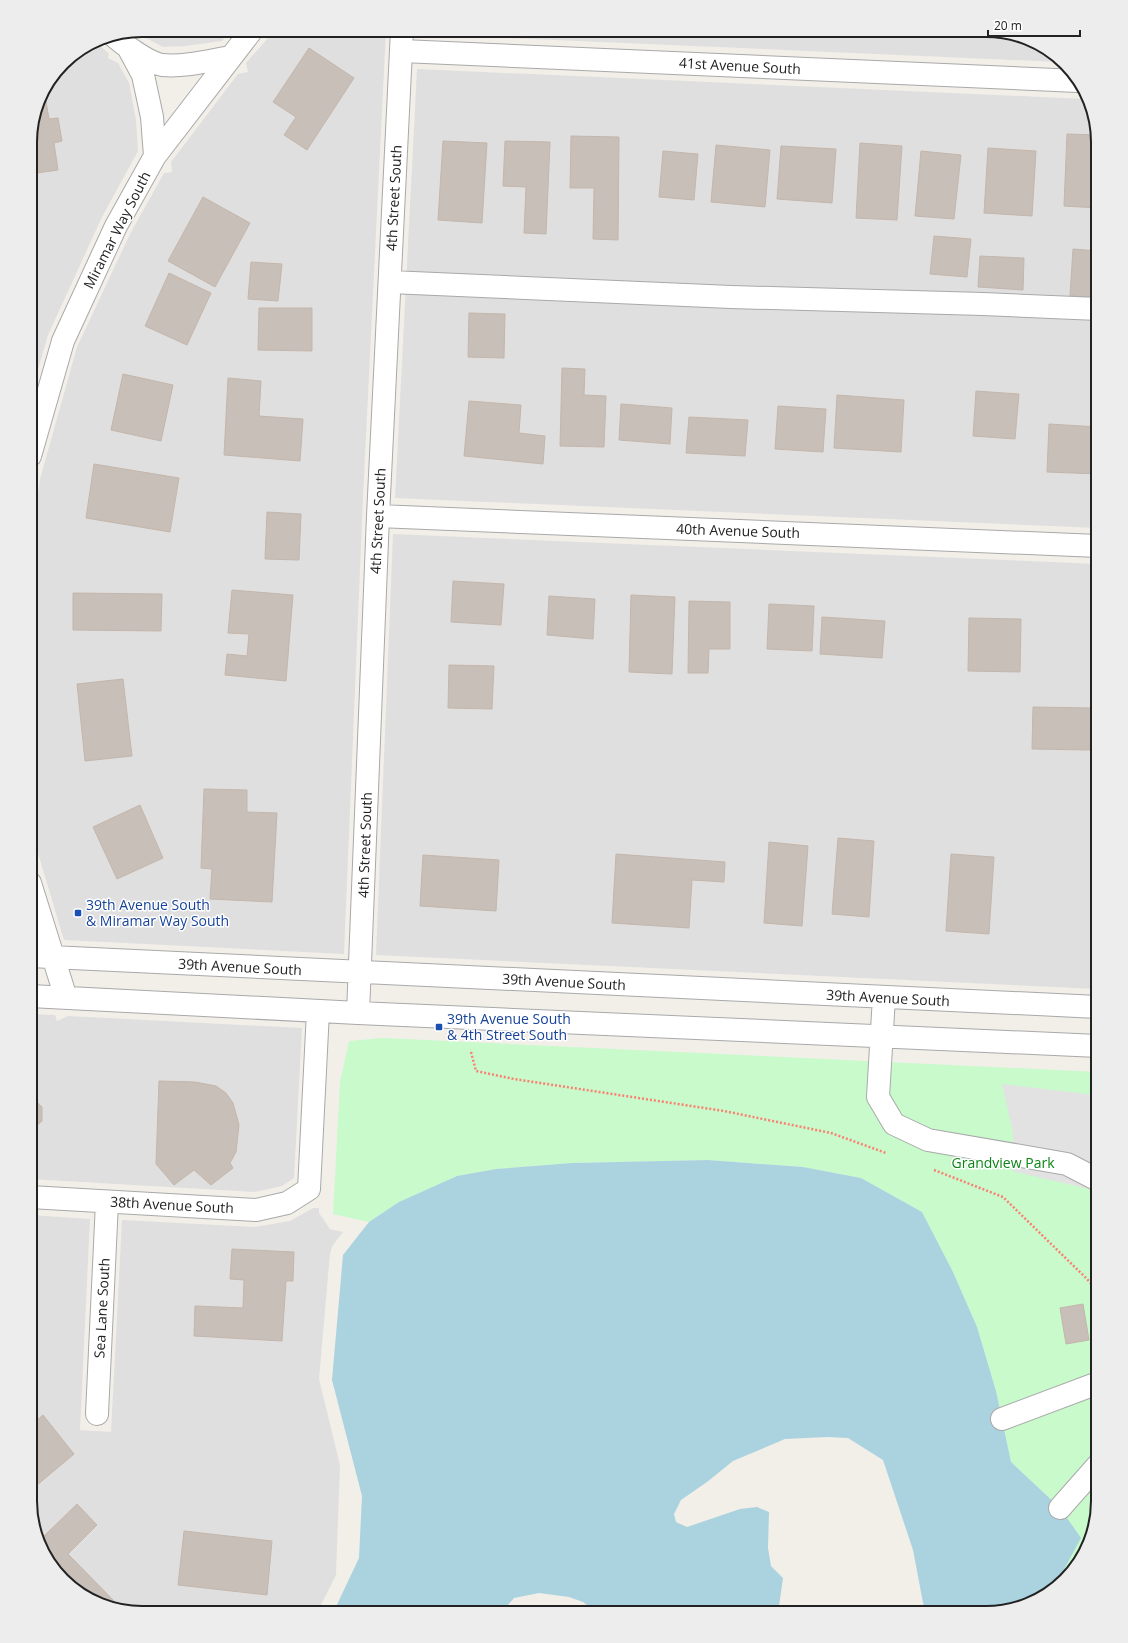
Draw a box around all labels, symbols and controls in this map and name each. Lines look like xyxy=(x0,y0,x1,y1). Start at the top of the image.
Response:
scale bar xyxy=(988,12,1080,38)
text: 20 m xyxy=(994,17,1022,34)
street label: 41st Avenue South xyxy=(679,53,801,78)
street label: 4th Street South xyxy=(381,144,406,252)
street label: Miramar Way South xyxy=(79,168,154,292)
street label: 4th Street South xyxy=(365,467,390,575)
street label: 40th Avenue South xyxy=(676,519,800,542)
street label: 4th Street South xyxy=(353,792,376,898)
place label: 39th Avenue South & Miramar Way South xyxy=(86,895,229,930)
marker: 39th Avenue South & Miramar Way South xyxy=(73,908,83,918)
street label: 39th Avenue South xyxy=(178,954,302,979)
street label: 39th Avenue South xyxy=(502,969,626,994)
street label: 39th Avenue South xyxy=(826,985,950,1010)
place label: 39th Avenue South & 4th Street South xyxy=(447,1009,571,1044)
marker: 39th Avenue South & 4th Street South xyxy=(434,1022,444,1032)
park label: Grandview Park xyxy=(952,1153,1055,1172)
street label: 38th Avenue South xyxy=(110,1192,234,1217)
street label: Sea Lane South xyxy=(89,1257,114,1359)

